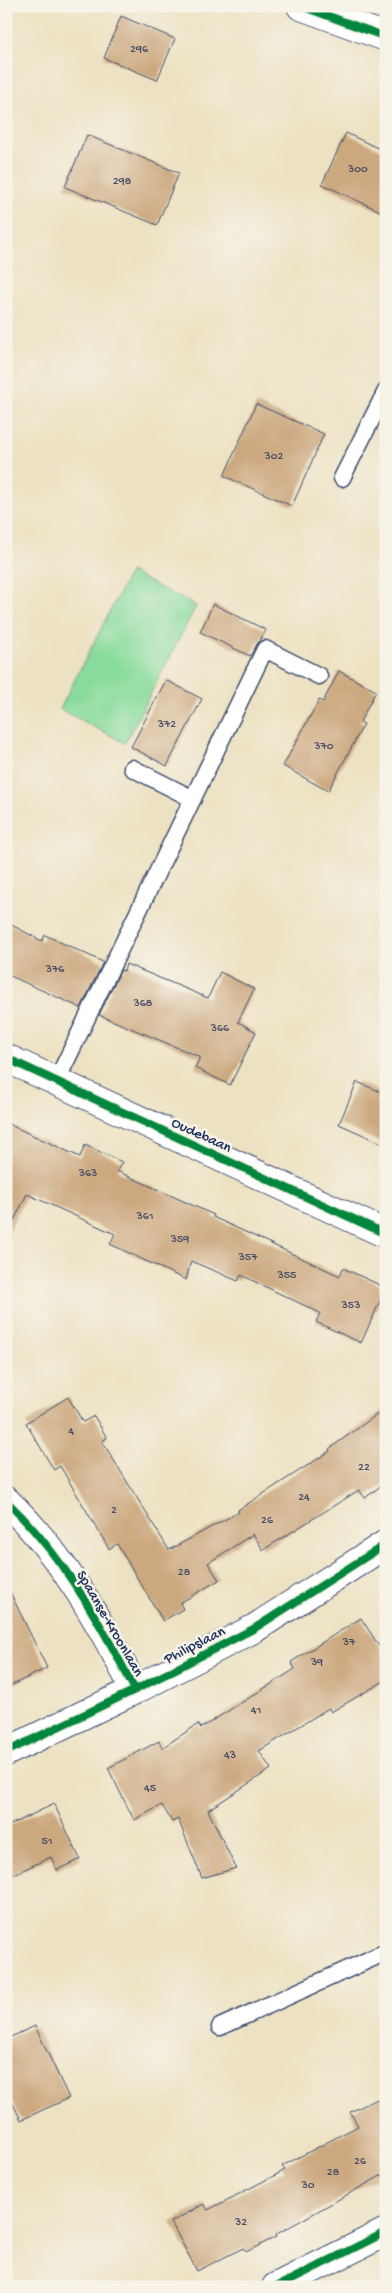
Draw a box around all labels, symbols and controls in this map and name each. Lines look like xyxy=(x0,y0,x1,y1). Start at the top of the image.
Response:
house number: 296 xyxy=(130,43,149,57)
house number: 300 xyxy=(347,163,368,177)
house number: 298 xyxy=(113,175,132,189)
house number: 302 xyxy=(264,450,284,464)
house number: 372 xyxy=(157,718,176,732)
house number: 370 xyxy=(313,740,334,754)
house number: 376 xyxy=(45,963,65,977)
house number: 368 xyxy=(133,997,153,1011)
house number: 366 xyxy=(210,1022,230,1036)
street label: Oudebaan xyxy=(168,1114,234,1158)
house number: 363 xyxy=(78,1167,97,1181)
house number: 361 xyxy=(135,1210,154,1224)
house number: 359 xyxy=(170,1233,189,1247)
house number: 357 xyxy=(238,1251,258,1265)
house number: 355 xyxy=(277,1269,296,1283)
house number: 353 xyxy=(341,1299,360,1313)
house number: 4 xyxy=(68,1425,74,1439)
house number: 22 xyxy=(358,1461,370,1475)
house number: 24 xyxy=(298,1491,310,1505)
house number: 2 xyxy=(111,1504,117,1518)
house number: 26 xyxy=(261,1514,274,1528)
house number: 28 xyxy=(178,1566,191,1580)
street label: Spaanse-Kroonlaan xyxy=(72,1568,147,1680)
street label: Philipslaan xyxy=(160,1623,228,1669)
house number: 37 xyxy=(342,1636,356,1650)
house number: 39 xyxy=(310,1656,323,1670)
house number: 41 xyxy=(251,1704,261,1718)
house number: 43 xyxy=(224,1749,236,1763)
house number: 45 xyxy=(144,1782,156,1796)
house number: 51 xyxy=(41,1835,53,1849)
house number: 26 xyxy=(354,2155,367,2169)
house number: 28 xyxy=(327,2166,340,2180)
house number: 30 xyxy=(300,2179,315,2193)
house number: 32 xyxy=(234,2216,247,2230)

